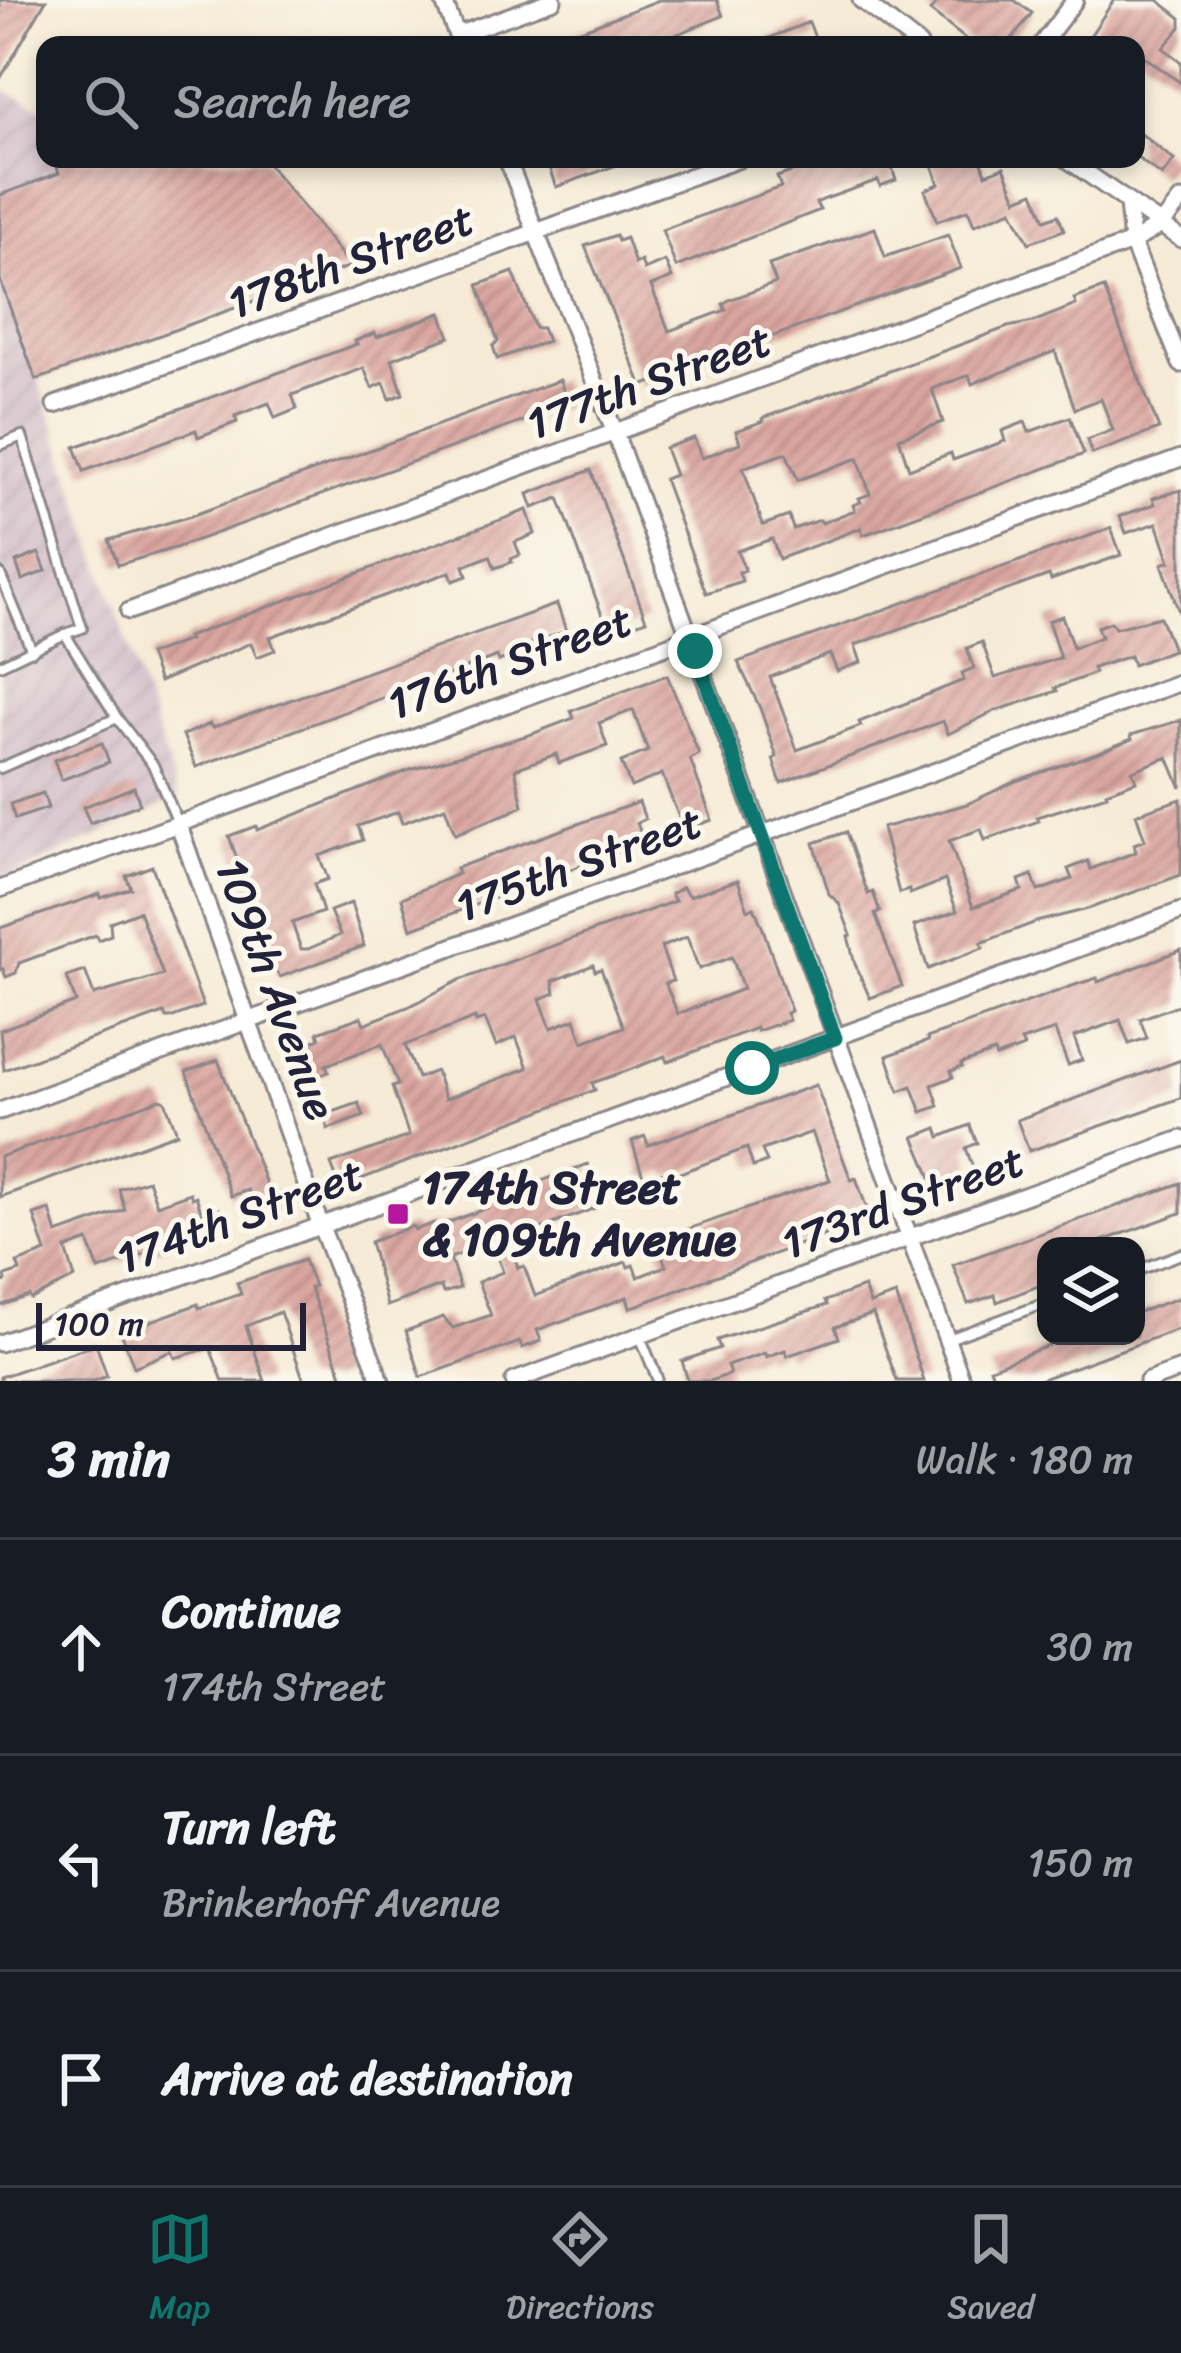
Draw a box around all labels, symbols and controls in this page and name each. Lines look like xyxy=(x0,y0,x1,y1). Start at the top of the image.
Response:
search box xyxy=(36,36,1145,168)
text: Search here xyxy=(174,62,411,142)
icon: search xyxy=(78,69,144,135)
street label: 178th Street xyxy=(216,179,486,343)
street label: 177th Street xyxy=(515,301,783,463)
street label: 176th Street xyxy=(376,581,644,743)
route end xyxy=(668,624,722,678)
street label: 175th Street xyxy=(444,782,714,946)
street label: 109th Avenue xyxy=(192,847,360,1131)
route start xyxy=(725,1041,779,1095)
street label: 173rd Street xyxy=(770,1121,1036,1283)
street label: 174th Street xyxy=(105,1134,375,1298)
place label: 174th Street & 109th Avenue xyxy=(422,1148,737,1280)
marker: 174th Street & 109th Avenue xyxy=(385,1201,411,1227)
map controls xyxy=(1037,1237,1145,1345)
button: layers xyxy=(1037,1237,1145,1345)
text: 100 m xyxy=(54,1295,144,1353)
scale bar xyxy=(36,1297,306,1350)
text: 3 min xyxy=(48,1414,170,1504)
text: Walk · 180 m xyxy=(916,1425,1133,1494)
text: Continue xyxy=(162,1572,341,1652)
text: 30 m xyxy=(1047,1612,1133,1681)
icon: ahead xyxy=(48,1614,114,1680)
text: 174th Street xyxy=(162,1652,386,1721)
text: Turn left xyxy=(162,1788,335,1868)
text: 150 m xyxy=(1028,1828,1133,1897)
icon: left xyxy=(48,1830,114,1896)
text: Brinkerhoff Avenue xyxy=(162,1868,500,1937)
text: Arrive at destination xyxy=(162,2039,572,2119)
icon: arrive xyxy=(48,2046,114,2112)
tab: Map xyxy=(147,2206,213,2336)
tab: Directions xyxy=(506,2206,654,2336)
tab: Saved xyxy=(947,2206,1034,2336)

